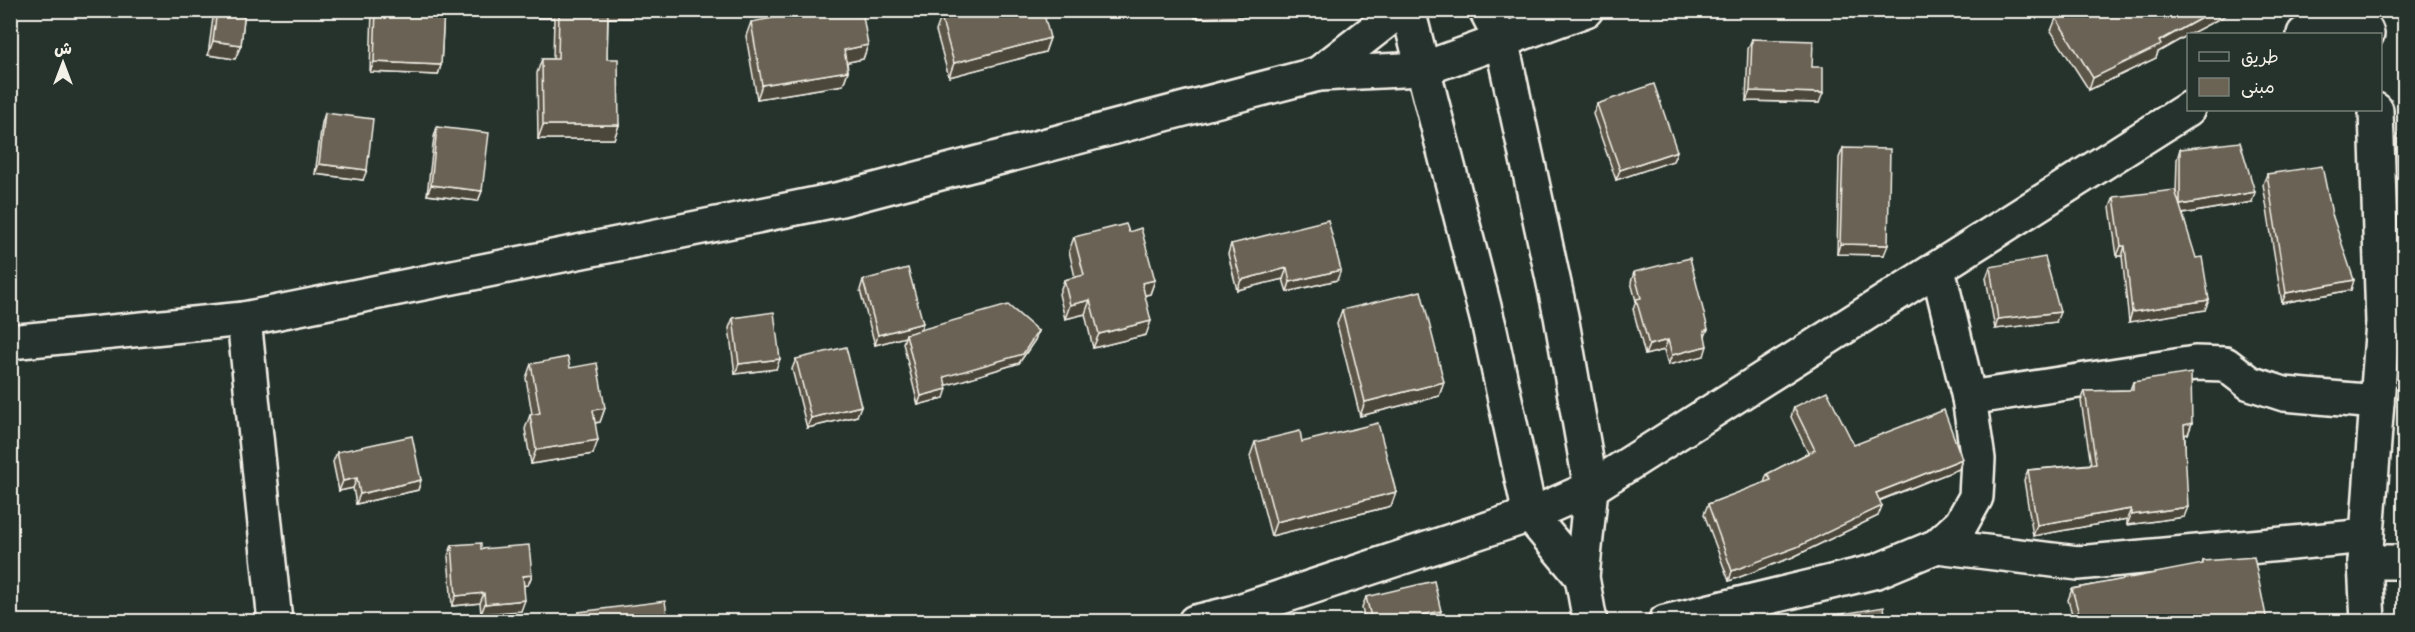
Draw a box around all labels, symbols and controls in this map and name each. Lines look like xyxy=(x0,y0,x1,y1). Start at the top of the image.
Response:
north arrow xyxy=(33,33,93,93)
legend xyxy=(2187,33,2382,111)
text: ش xyxy=(54,38,72,59)
text: طريق xyxy=(2241,45,2279,69)
text: مبنى xyxy=(2241,75,2275,99)

